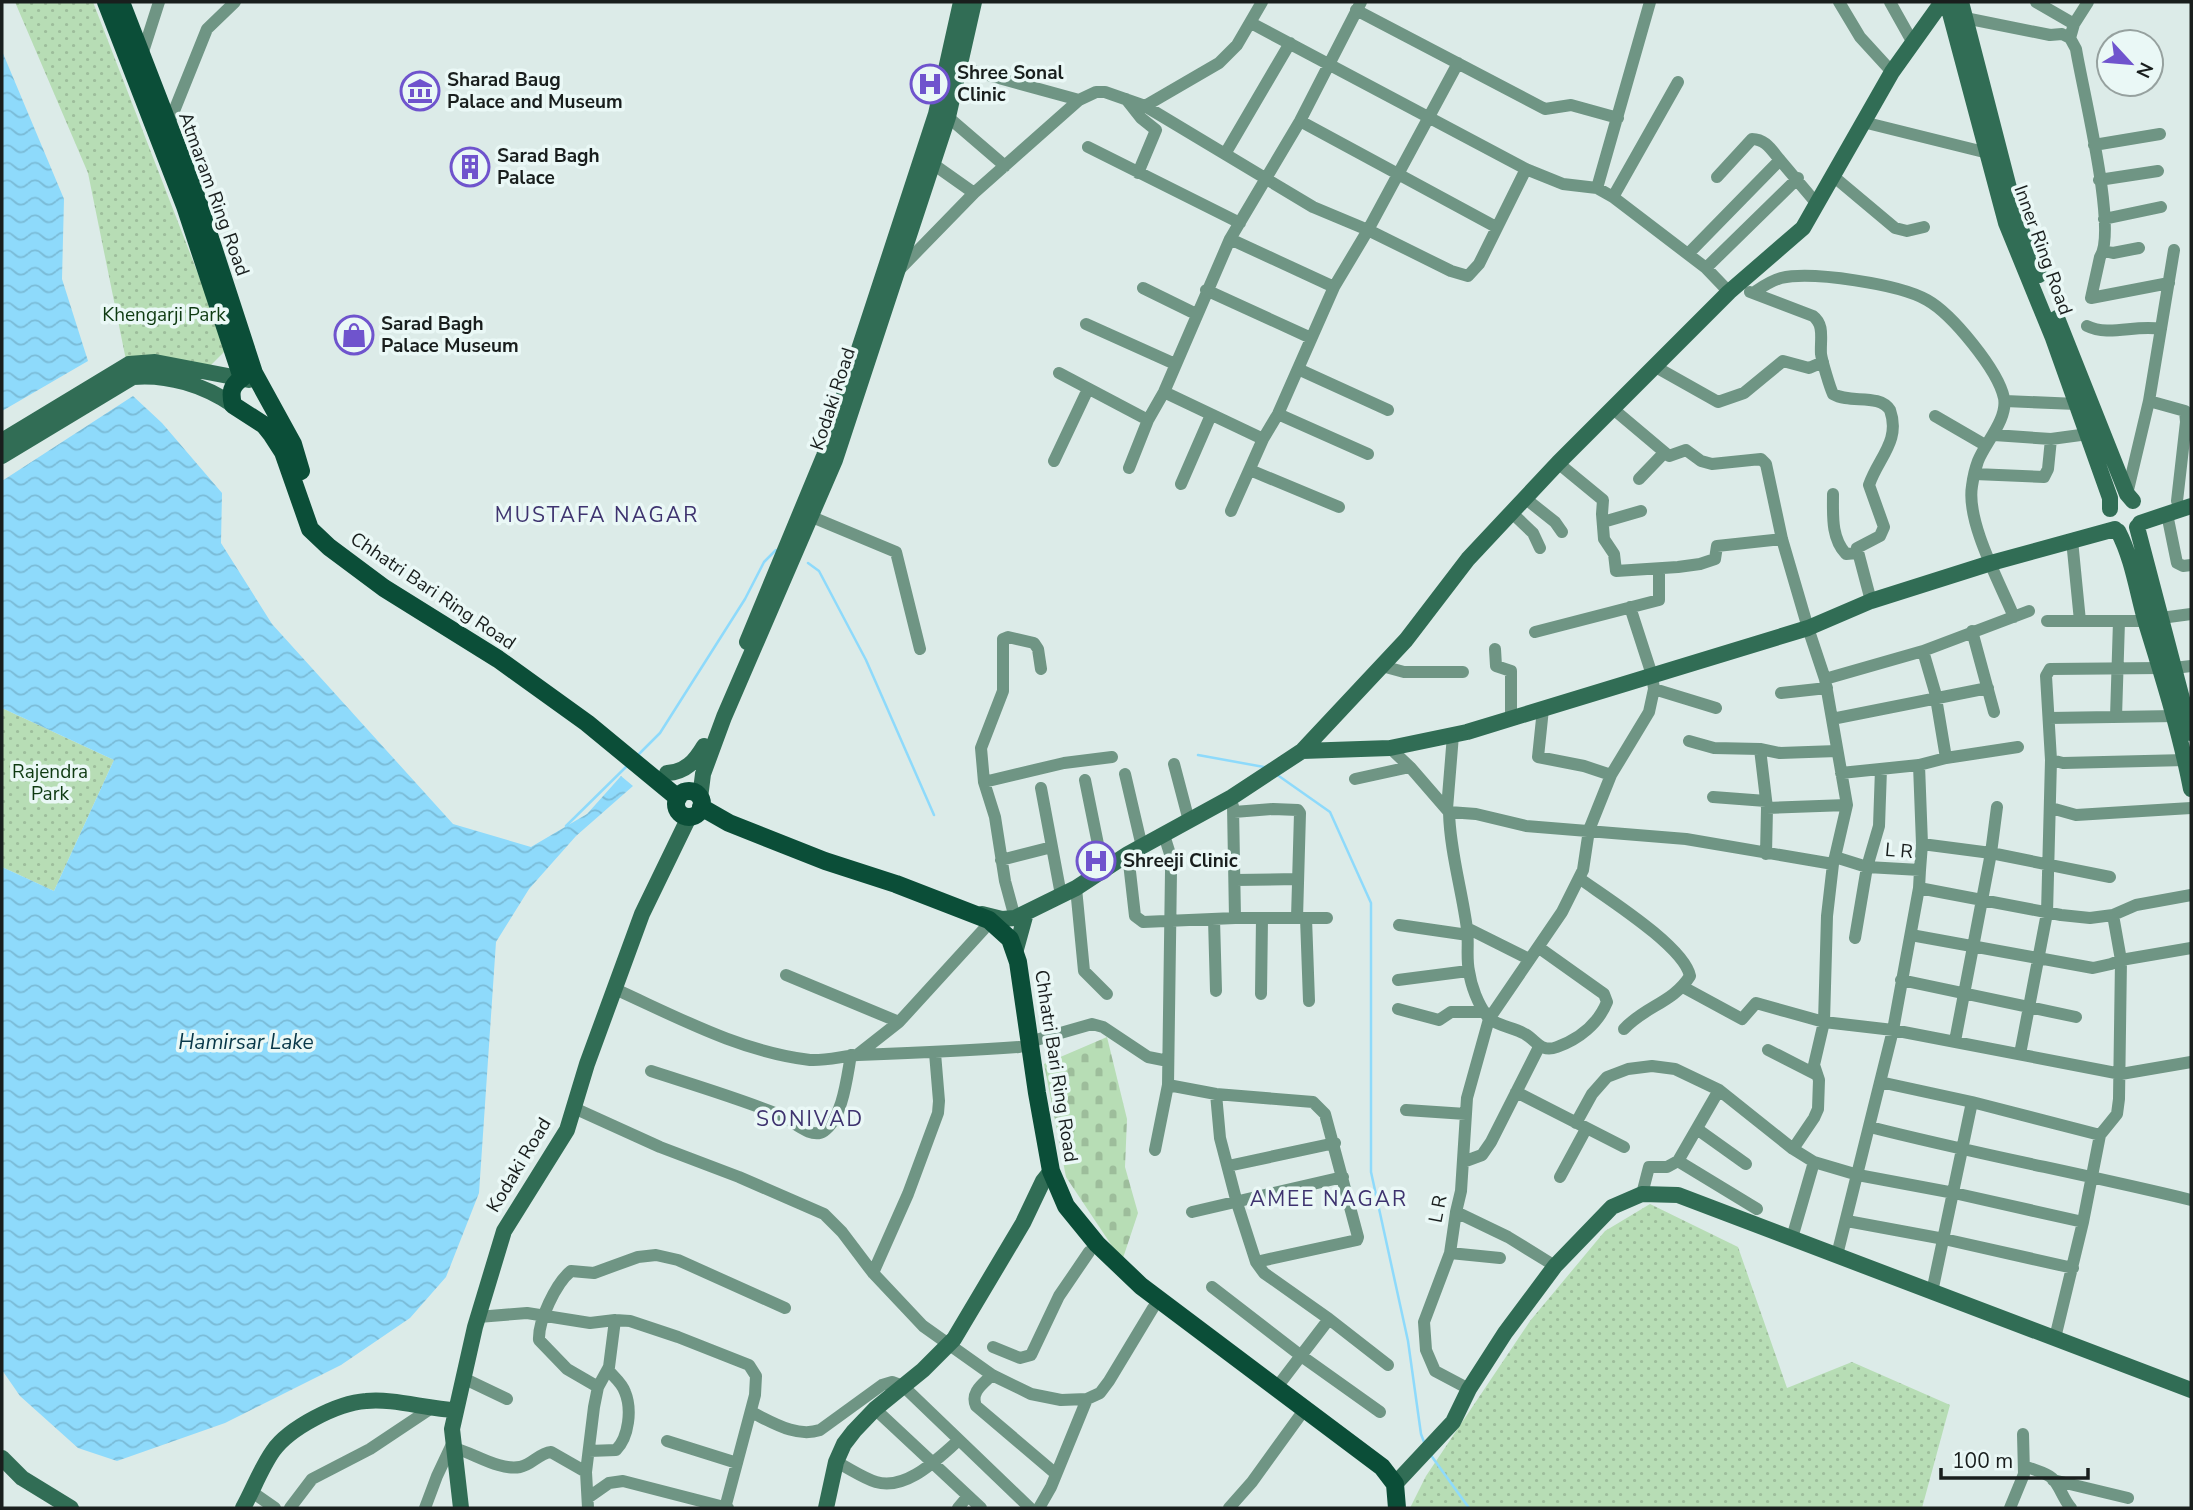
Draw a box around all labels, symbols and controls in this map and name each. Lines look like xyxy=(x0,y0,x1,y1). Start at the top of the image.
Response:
north arrow xyxy=(2095,28,2165,98)
text: N xyxy=(2130,58,2159,82)
place label: Shree Sonal Clinic xyxy=(957,60,1064,108)
hospital icon: Shree Sonal Clinic xyxy=(909,63,951,105)
place label: Sharad Baug Palace and Museum xyxy=(447,67,623,115)
museum icon: Sharad Baug Palace and Museum xyxy=(399,70,441,112)
street label: Atmaram Ring Road xyxy=(172,108,256,280)
place label: Sarad Bagh Palace xyxy=(497,143,600,191)
building icon: Sarad Bagh Palace xyxy=(449,146,491,188)
street label: Inner Ring Road xyxy=(2007,181,2079,319)
park label: Khengarji Park xyxy=(102,302,226,328)
place label: Sarad Bagh Palace Museum xyxy=(381,311,519,359)
shop icon: Sarad Bagh Palace Museum xyxy=(333,314,375,356)
street label: Kodaki Road xyxy=(804,344,862,454)
district label: MUSTAFA NAGAR xyxy=(495,501,699,529)
street label: Chhatri Bari Ring Road xyxy=(345,526,521,656)
park label: Rajendra Park xyxy=(12,759,88,807)
street label: L R xyxy=(1884,837,1914,865)
hospital icon: Shreeji Clinic xyxy=(1075,840,1117,882)
place label: Shreeji Clinic xyxy=(1123,848,1238,874)
street label: Chhatri Bari Ring Road xyxy=(1028,968,1084,1164)
water label: Hamirsar Lake xyxy=(178,1028,314,1056)
district label: SONIVAD xyxy=(756,1105,864,1133)
street label: Kodaki Road xyxy=(480,1113,558,1217)
district label: AMEE NAGAR xyxy=(1250,1185,1408,1213)
street label: L R xyxy=(1423,1193,1453,1225)
scale bar xyxy=(1941,1436,2088,1480)
text: 100 m xyxy=(1952,1447,2013,1475)

